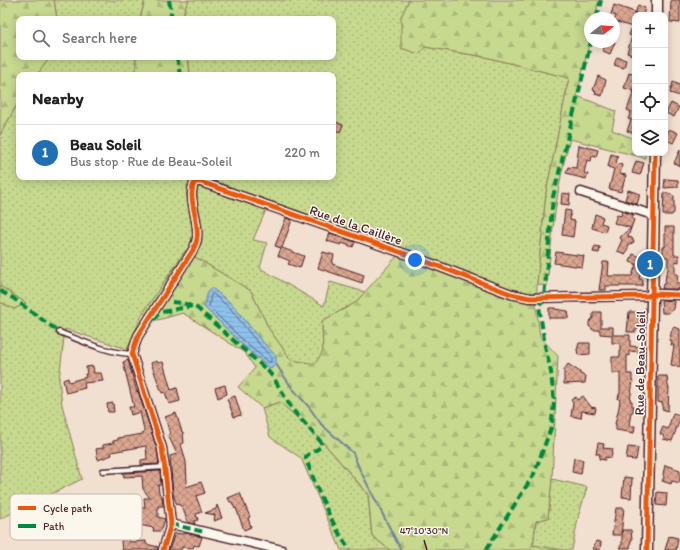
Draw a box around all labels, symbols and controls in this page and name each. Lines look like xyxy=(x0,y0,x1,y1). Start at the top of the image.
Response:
north arrow xyxy=(584,12,620,48)
map controls xyxy=(632,12,668,156)
button: + xyxy=(632,12,668,48)
search box xyxy=(16,16,336,60)
icon: search xyxy=(30,27,52,49)
text: Search here xyxy=(62,29,137,47)
button: − xyxy=(632,48,668,84)
button: locate xyxy=(632,84,668,120)
text: Nearby xyxy=(32,88,84,108)
button: layers xyxy=(632,120,668,156)
text: Beau Soleil xyxy=(70,136,141,154)
text: 1 xyxy=(42,145,48,160)
text: 220 m xyxy=(284,145,320,160)
text: Bus stop · Rue de Beau-Soleil xyxy=(70,154,232,169)
street label: Rue de la Caillère xyxy=(308,202,404,248)
pin: 1 xyxy=(637,249,663,279)
your location xyxy=(405,250,425,270)
street label: Rue de Beau-Soleil xyxy=(632,310,648,415)
legend xyxy=(10,494,142,540)
text: Cycle path xyxy=(43,502,92,515)
text: Path xyxy=(43,520,65,533)
text: 47°10'30"N xyxy=(400,524,449,537)

